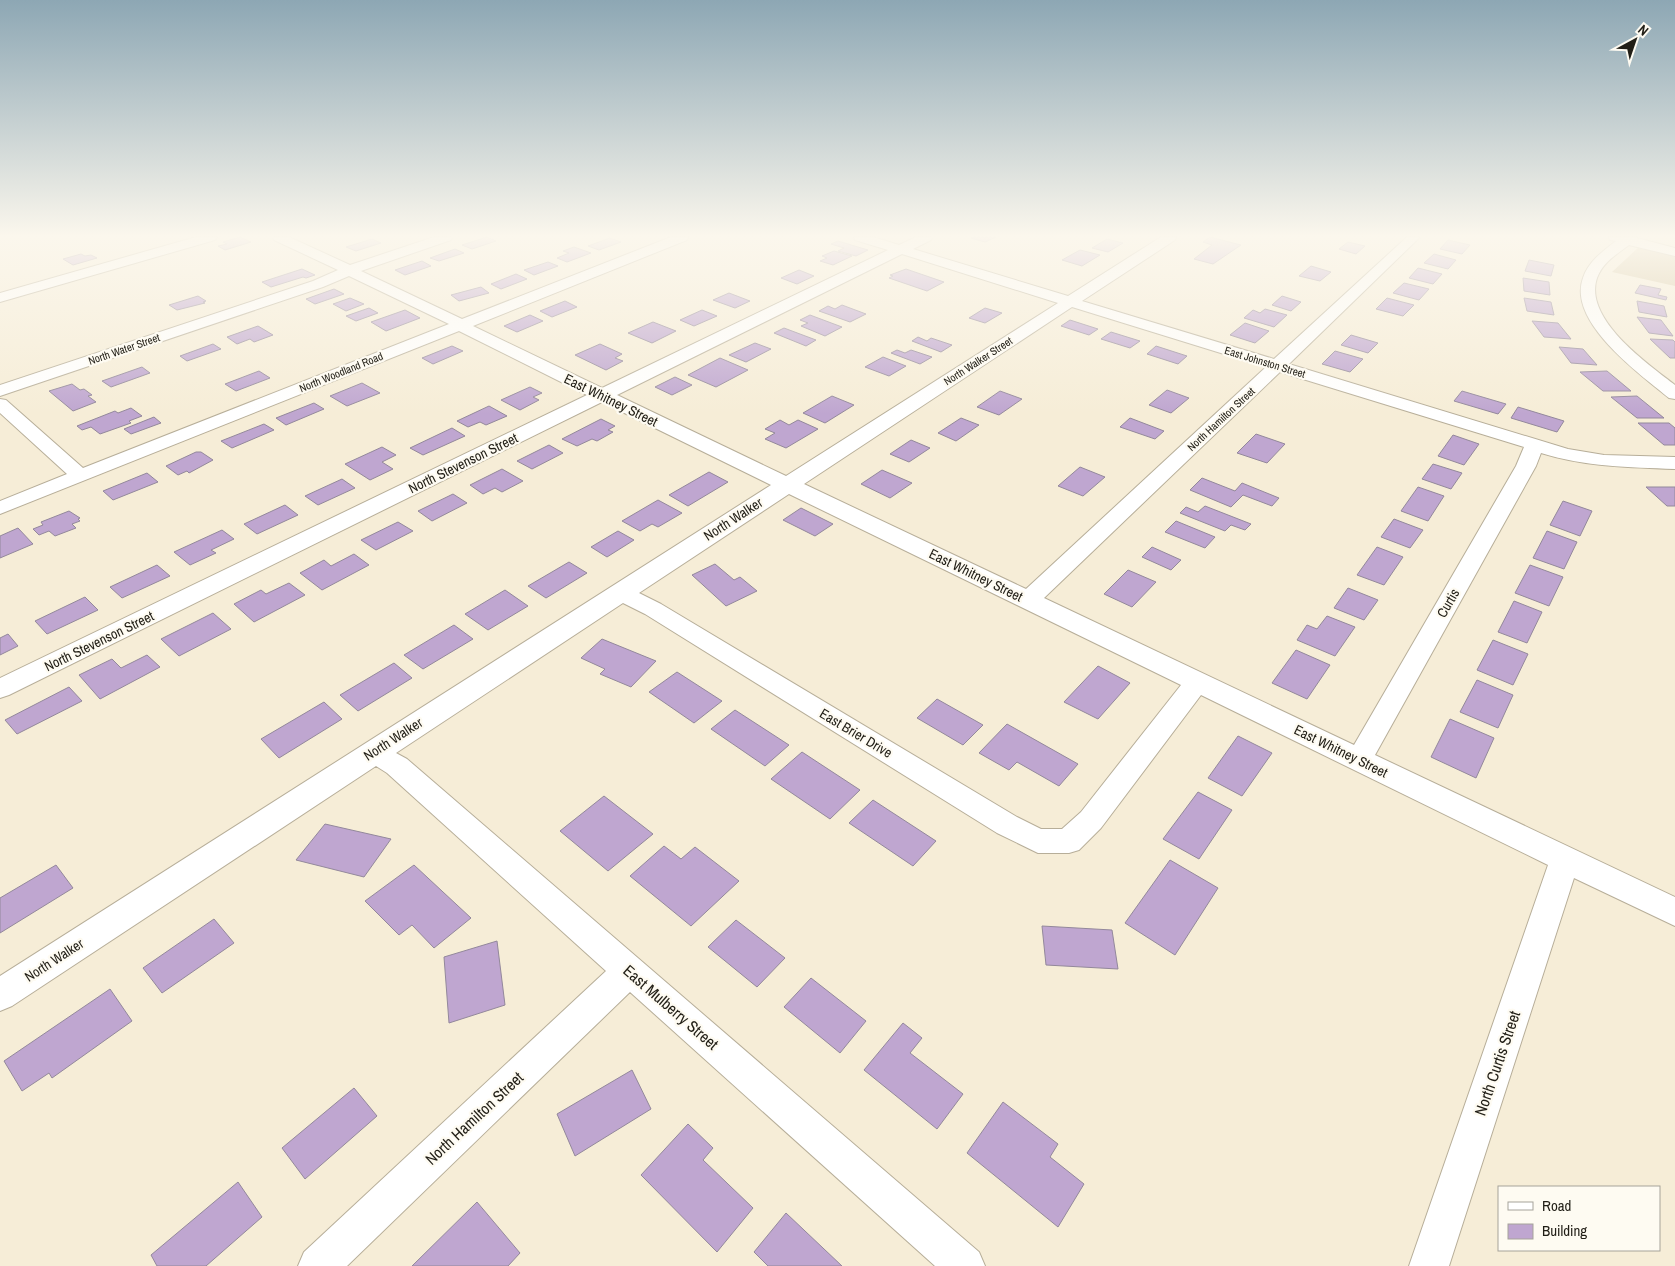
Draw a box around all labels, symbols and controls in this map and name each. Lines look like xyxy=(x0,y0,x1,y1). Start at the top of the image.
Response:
north arrow xyxy=(1610,15,1660,65)
text: N xyxy=(1634,20,1652,40)
street label: North Water Street xyxy=(86,330,162,368)
street label: North Walker Street xyxy=(941,333,1015,388)
street label: East Johnston Street xyxy=(1223,343,1308,381)
street label: North Woodland Road xyxy=(297,349,385,395)
street label: East Whitney Street xyxy=(561,370,661,430)
street label: North Hamilton Street xyxy=(1184,384,1258,454)
street label: North Stevenson Street xyxy=(405,429,521,497)
street label: North Walker xyxy=(700,493,766,545)
street label: East Whitney Street xyxy=(926,545,1026,605)
street label: Curtis xyxy=(1433,585,1464,621)
street label: North Stevenson Street xyxy=(41,607,157,675)
street label: East Brier Drive xyxy=(816,704,896,762)
street label: North Walker xyxy=(360,713,426,765)
street label: East Whitney Street xyxy=(1291,721,1391,781)
street label: North Walker xyxy=(21,934,87,986)
street label: East Mulberry Street xyxy=(619,959,724,1055)
street label: North Curtis Street xyxy=(1469,1007,1525,1118)
street label: North Hamilton Street xyxy=(420,1066,528,1169)
legend xyxy=(1498,1186,1660,1251)
text: Road xyxy=(1542,1195,1571,1216)
text: Building xyxy=(1542,1220,1587,1241)

